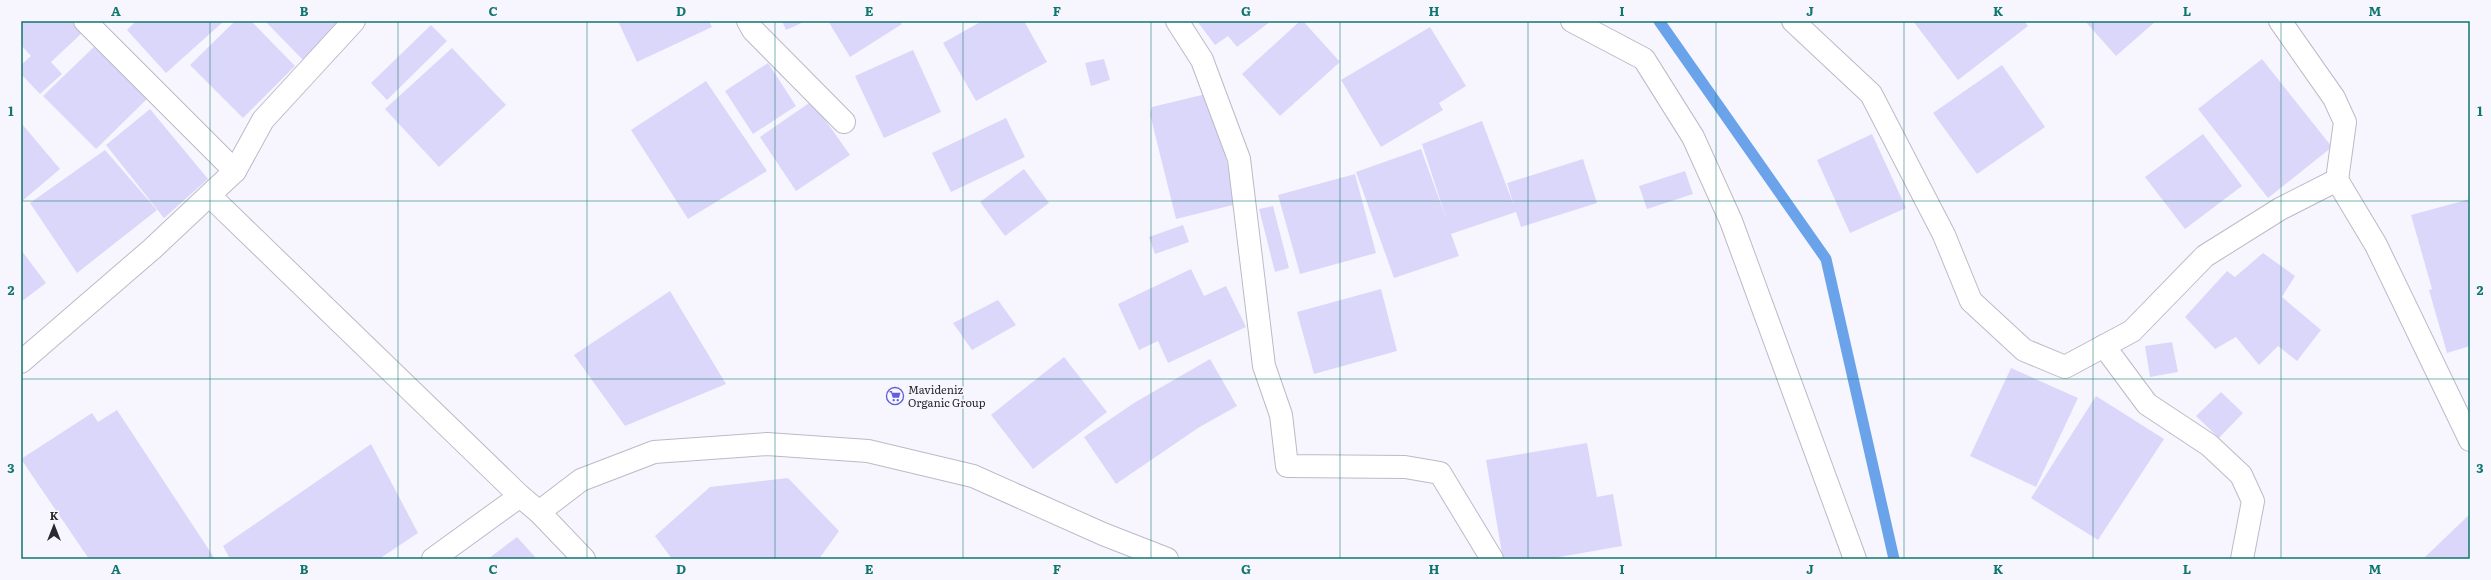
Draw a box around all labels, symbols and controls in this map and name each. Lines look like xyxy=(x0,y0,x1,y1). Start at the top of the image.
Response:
text: A xyxy=(111,1,121,20)
text: B xyxy=(300,1,309,20)
text: C xyxy=(488,1,498,20)
text: D xyxy=(676,1,686,20)
text: E xyxy=(865,1,874,20)
text: F xyxy=(1053,1,1061,20)
text: G xyxy=(1241,1,1251,20)
text: H xyxy=(1429,1,1440,20)
text: I xyxy=(1619,1,1625,20)
text: J xyxy=(1806,1,1814,20)
text: K xyxy=(1993,1,2004,20)
text: L xyxy=(2183,1,2191,20)
text: M xyxy=(2369,1,2382,20)
text: 1 xyxy=(8,101,14,120)
text: 1 xyxy=(2477,101,2483,120)
text: 2 xyxy=(8,280,15,299)
text: 2 xyxy=(2477,280,2484,299)
place label: Mavideniz Organic Group xyxy=(908,381,986,410)
supermarket icon: Mavideniz Organic Group xyxy=(885,386,905,406)
text: 3 xyxy=(7,458,15,477)
text: 3 xyxy=(2476,458,2484,477)
north arrow xyxy=(34,506,74,546)
text: K xyxy=(50,507,59,523)
text: A xyxy=(111,559,121,578)
text: B xyxy=(300,559,309,578)
text: C xyxy=(488,559,498,578)
text: D xyxy=(676,559,686,578)
text: E xyxy=(865,559,874,578)
text: F xyxy=(1053,559,1061,578)
text: G xyxy=(1241,559,1251,578)
text: H xyxy=(1429,559,1440,578)
text: I xyxy=(1619,559,1625,578)
text: J xyxy=(1806,559,1814,578)
text: K xyxy=(1993,559,2004,578)
text: L xyxy=(2183,559,2191,578)
text: M xyxy=(2369,559,2382,578)

